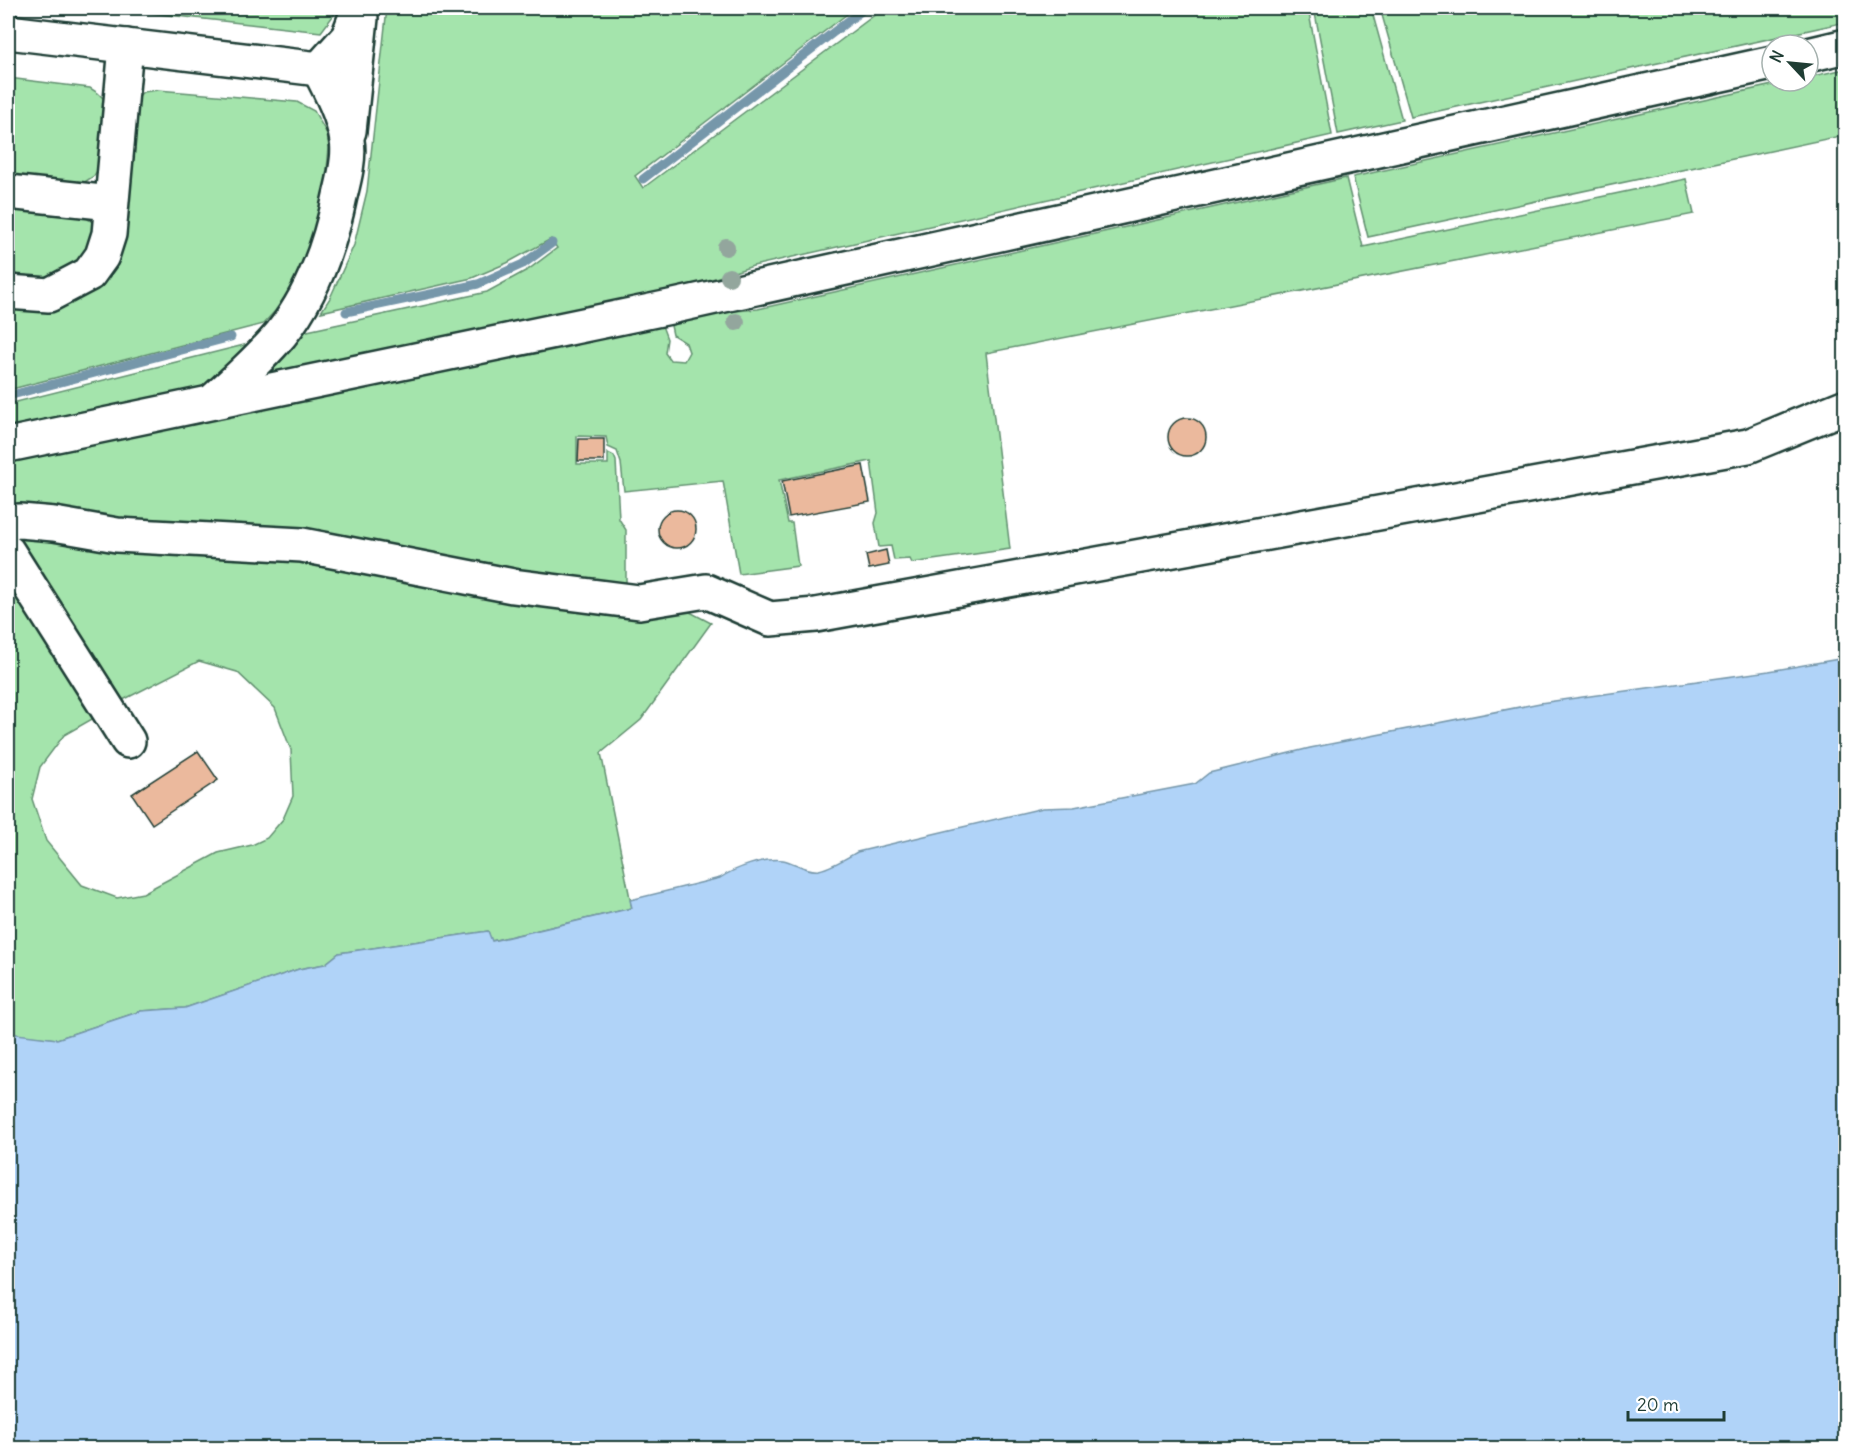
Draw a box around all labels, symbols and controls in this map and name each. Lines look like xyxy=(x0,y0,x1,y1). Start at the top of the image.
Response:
north arrow xyxy=(1760,33,1820,93)
text: N xyxy=(1765,47,1788,66)
scale bar xyxy=(1628,1384,1724,1422)
text: 20 m xyxy=(1637,1393,1679,1416)

